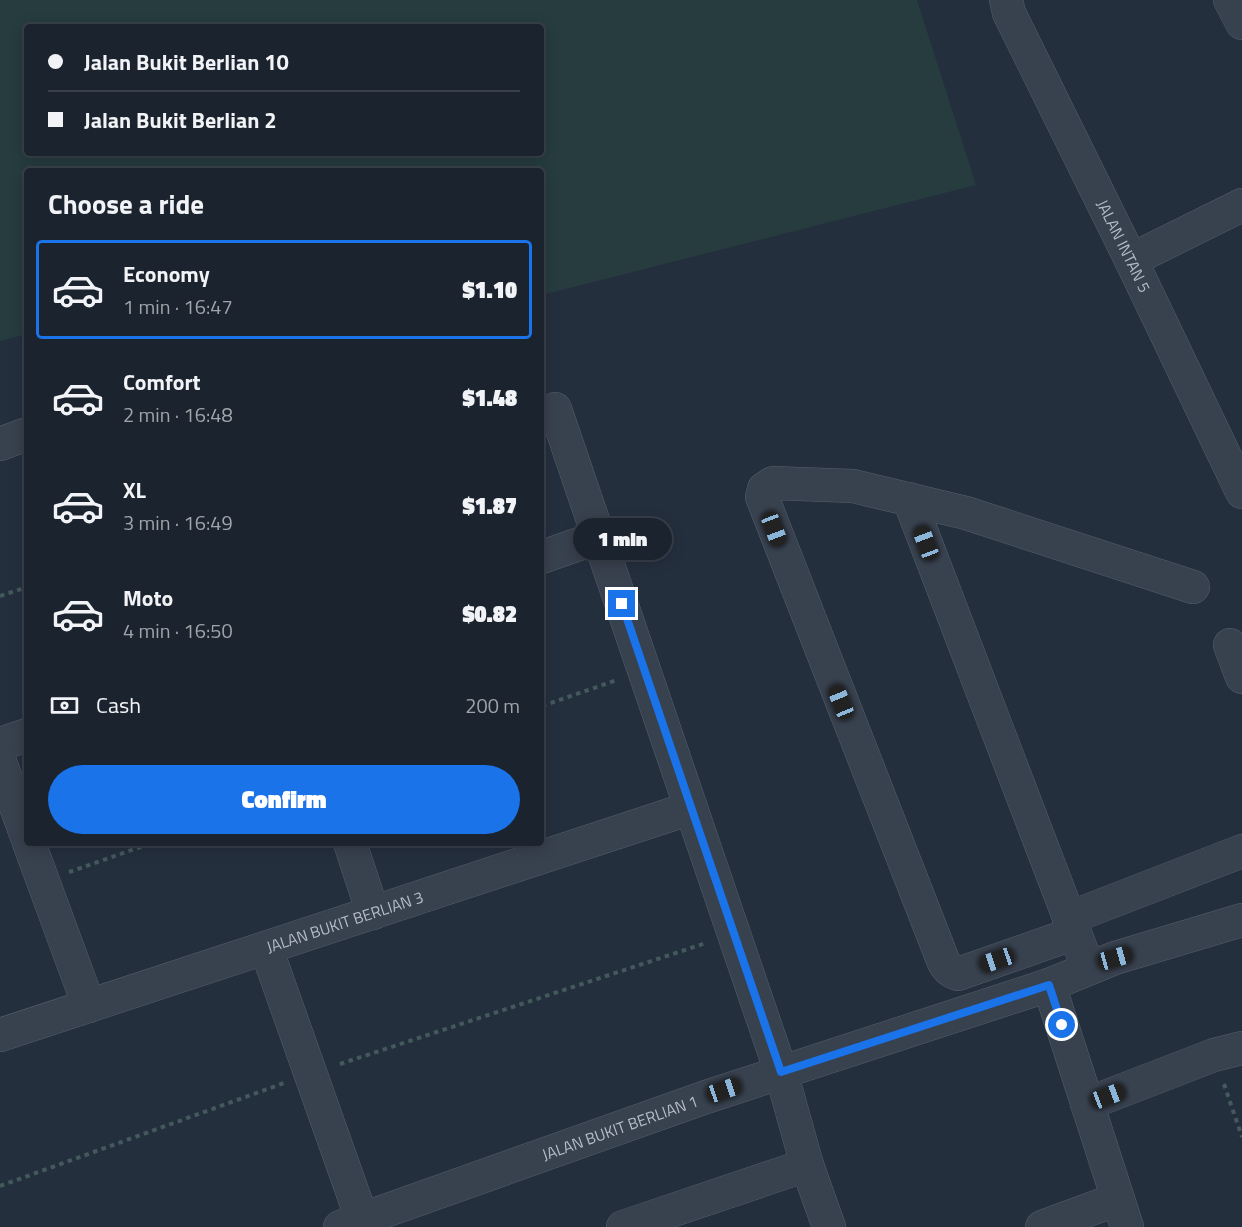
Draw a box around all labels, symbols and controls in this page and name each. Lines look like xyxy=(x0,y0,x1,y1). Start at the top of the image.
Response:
text: Jalan Bukit Berlian 10 xyxy=(84,45,289,79)
text: Jalan Bukit Berlian 2 xyxy=(84,103,276,137)
text: Choose a ride xyxy=(48,183,204,224)
street label: JALAN INTAN 5 xyxy=(1091,195,1157,297)
text: Economy xyxy=(123,257,210,291)
icon: car xyxy=(51,263,105,317)
text: $1.10 xyxy=(462,273,517,307)
text: 1 min · 16:47 xyxy=(123,291,233,322)
text: Comfort xyxy=(123,365,201,399)
icon: car xyxy=(51,371,105,425)
text: $1.48 xyxy=(462,381,517,415)
text: 2 min · 16:48 xyxy=(123,399,233,430)
text: XL xyxy=(123,473,146,507)
icon: car xyxy=(51,479,105,533)
text: $1.87 xyxy=(462,489,517,523)
text: 3 min · 16:49 xyxy=(123,507,233,538)
car xyxy=(759,509,789,549)
callout: 1 min xyxy=(572,517,672,559)
text: 1 min xyxy=(598,523,647,554)
car xyxy=(911,523,941,563)
text: Moto xyxy=(123,581,173,615)
icon: car xyxy=(51,587,105,641)
route end xyxy=(608,590,635,617)
text: $0.82 xyxy=(462,597,517,631)
text: 4 min · 16:50 xyxy=(123,615,233,646)
car xyxy=(826,682,856,722)
text: Cash xyxy=(96,688,141,722)
icon: cash xyxy=(48,689,81,722)
text: 200 m xyxy=(465,690,520,721)
button: Confirm xyxy=(48,765,520,834)
street label: JALAN BUKIT BERLIAN 3 xyxy=(263,885,427,959)
car xyxy=(1095,944,1135,972)
car xyxy=(977,946,1017,974)
route start xyxy=(1048,1011,1075,1038)
car xyxy=(704,1076,744,1104)
car xyxy=(1088,1081,1128,1111)
street label: JALAN BUKIT BERLIAN 1 xyxy=(539,1089,701,1166)

